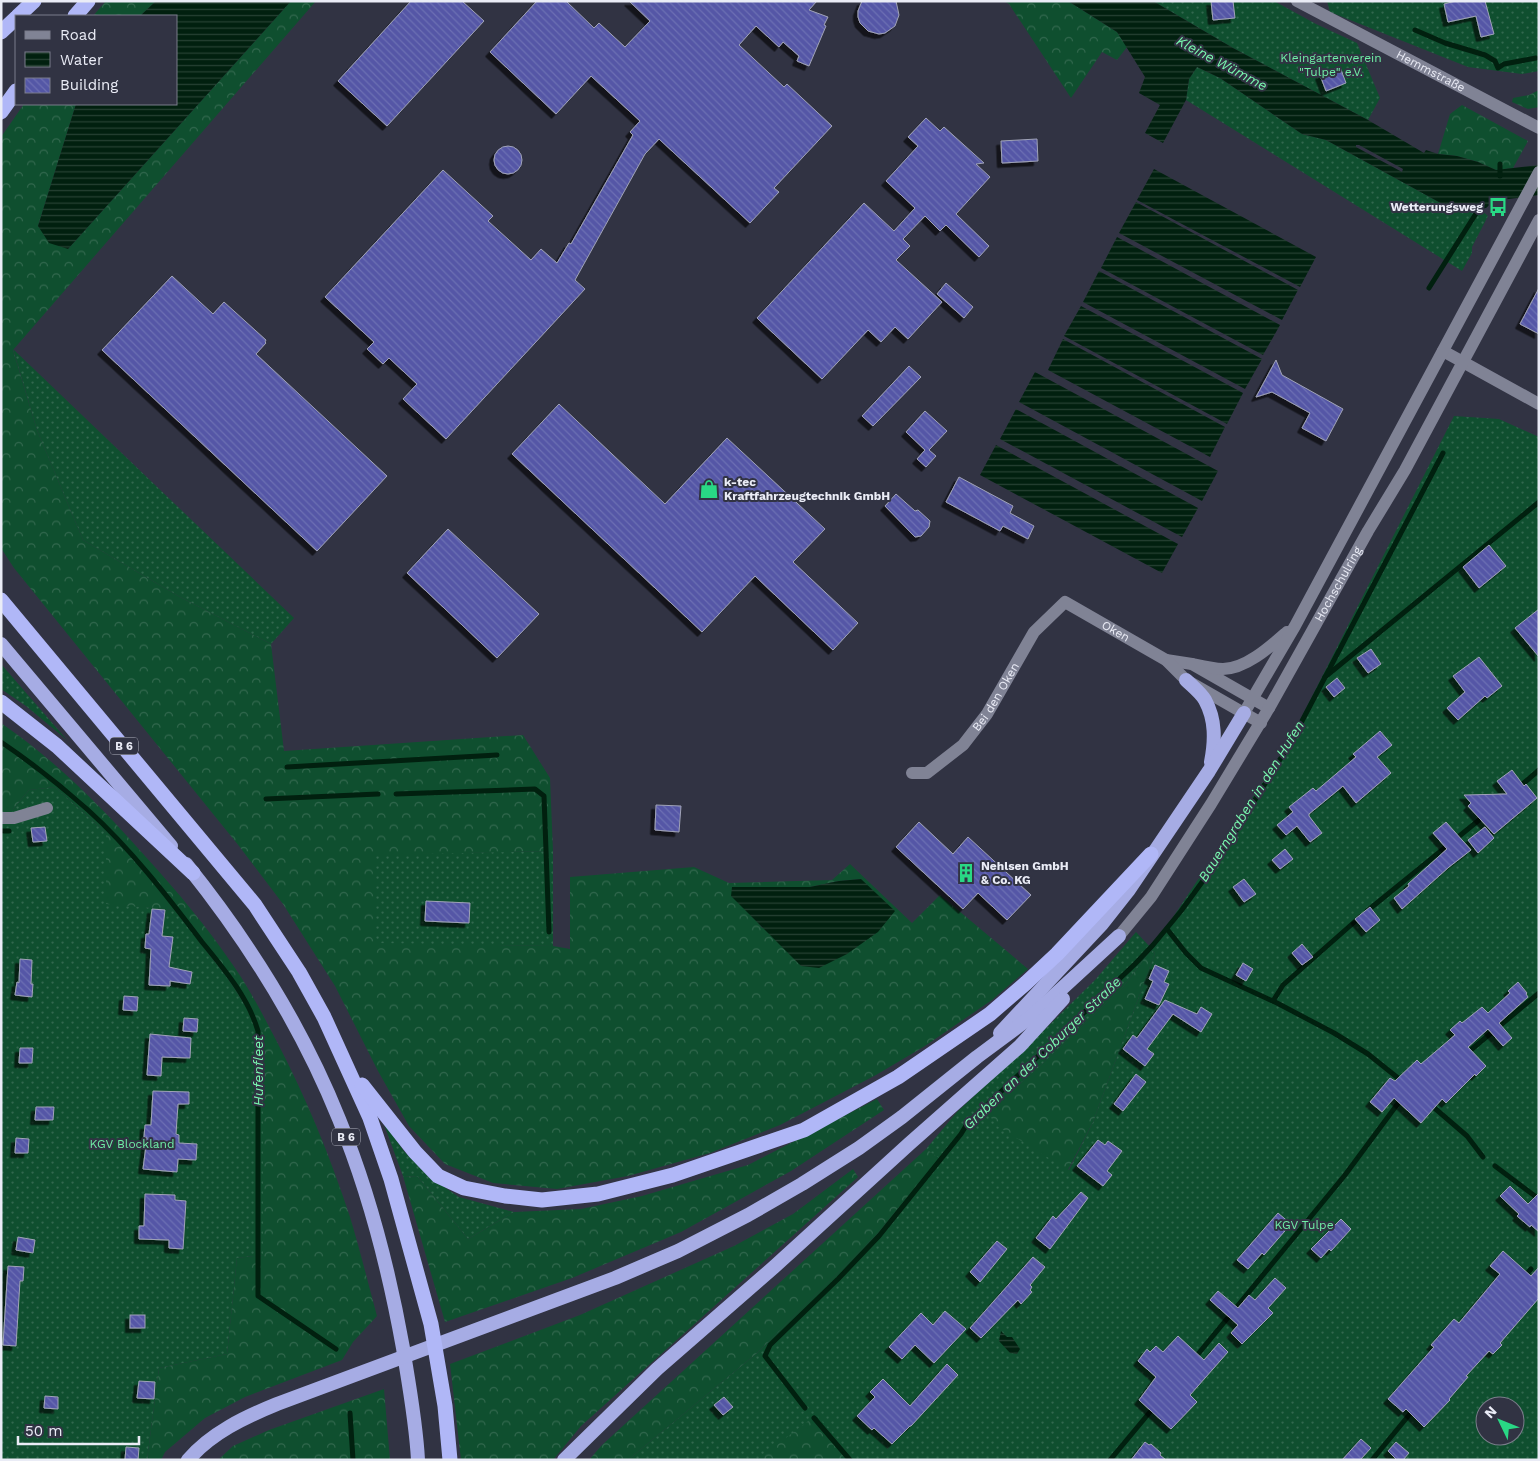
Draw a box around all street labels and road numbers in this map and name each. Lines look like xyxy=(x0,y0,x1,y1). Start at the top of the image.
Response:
street label: Hemmstraße xyxy=(1394,47,1468,95)
street label: Hochschulring xyxy=(1312,544,1365,624)
street label: Oken xyxy=(1099,618,1132,645)
street label: Bei den Oken xyxy=(969,660,1022,734)
road number: B 6 xyxy=(110,738,138,754)
road number: B 6 xyxy=(332,1128,360,1146)

